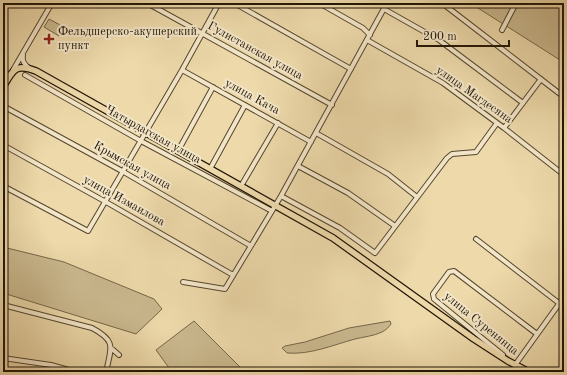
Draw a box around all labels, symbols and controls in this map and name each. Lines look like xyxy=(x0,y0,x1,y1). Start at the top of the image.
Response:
street label: Гулистанская улица xyxy=(205,20,305,82)
scale bar xyxy=(417,22,509,48)
place label: Фельдшерско-акушерский пункт xyxy=(58,26,197,52)
text: 200 m xyxy=(423,31,457,43)
marker: Фельдшерско-акушерский пункт xyxy=(43,33,55,45)
street label: улица Магдесяна xyxy=(434,64,514,126)
street label: улица Кача xyxy=(223,77,281,117)
street label: Чатырдагская улица xyxy=(103,104,203,166)
street label: Крымская улица xyxy=(91,140,173,192)
street label: улица Измаилова xyxy=(81,174,167,228)
street label: улица Суренянца xyxy=(441,290,521,358)

